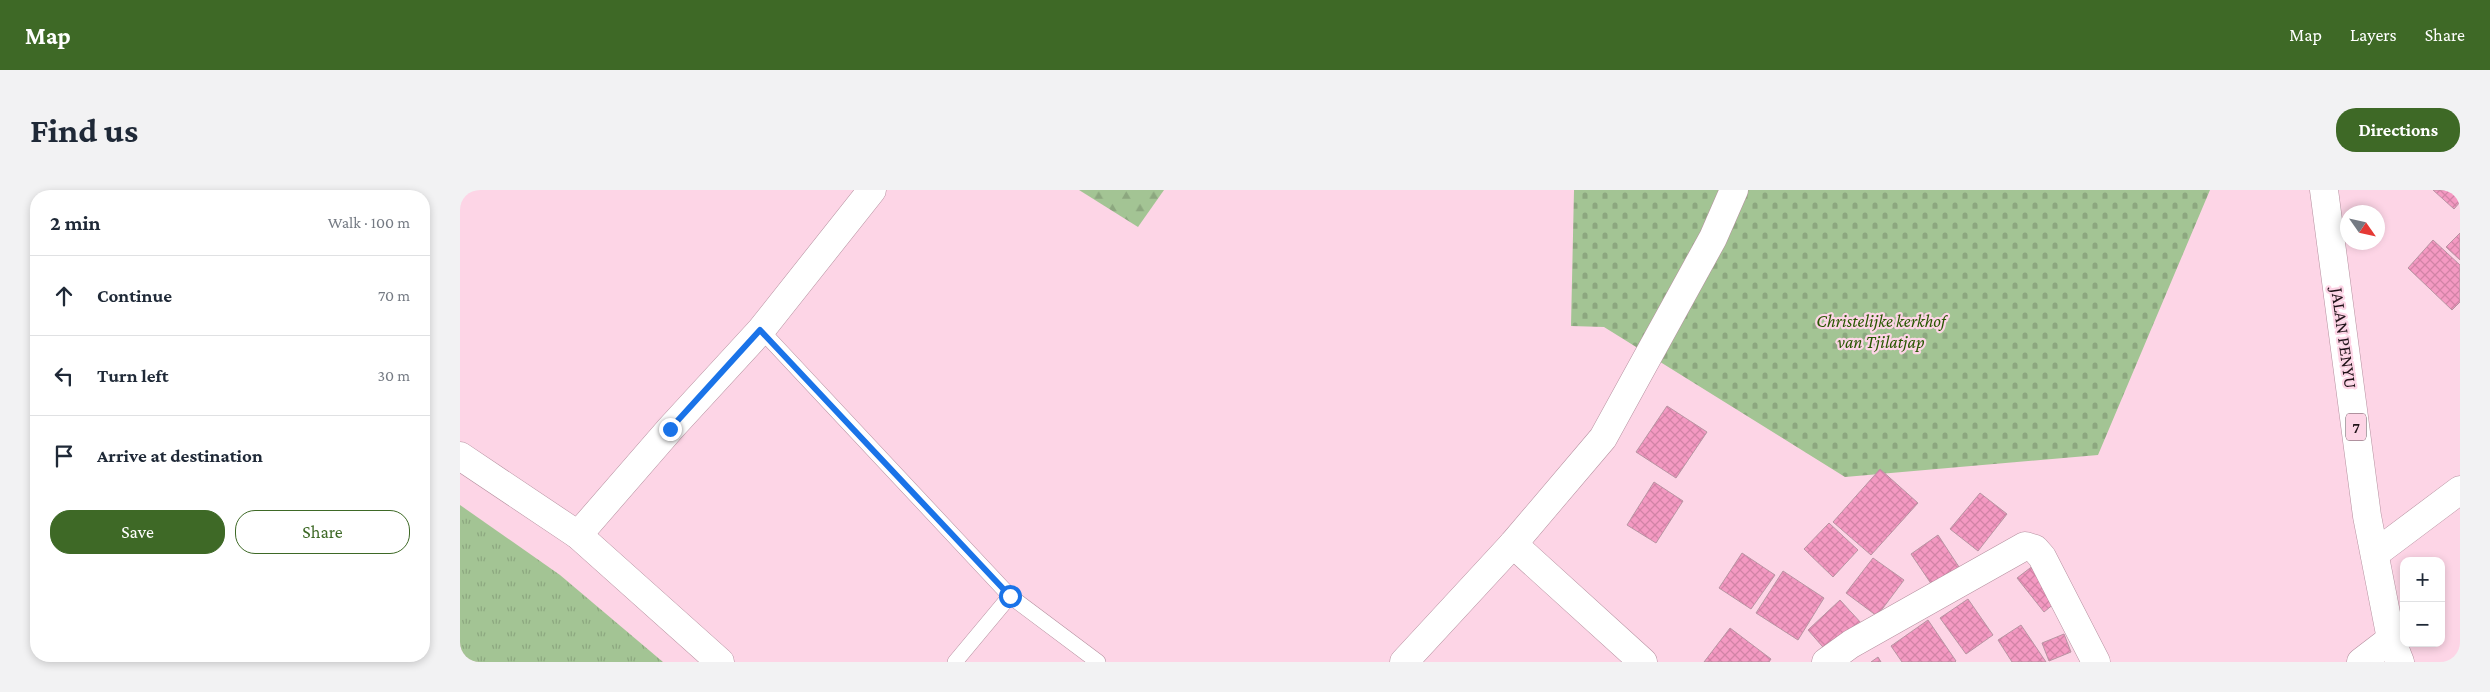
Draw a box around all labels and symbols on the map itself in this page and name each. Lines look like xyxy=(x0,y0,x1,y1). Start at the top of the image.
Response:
north arrow xyxy=(2340,205,2385,250)
street label: JALAN PENYU xyxy=(2327,284,2361,390)
park label: Christelijke kerkhof van Tjilatjap xyxy=(1816,311,1948,353)
road number: 7 xyxy=(2346,413,2366,440)
route end xyxy=(659,418,682,441)
route start xyxy=(999,585,1022,608)

